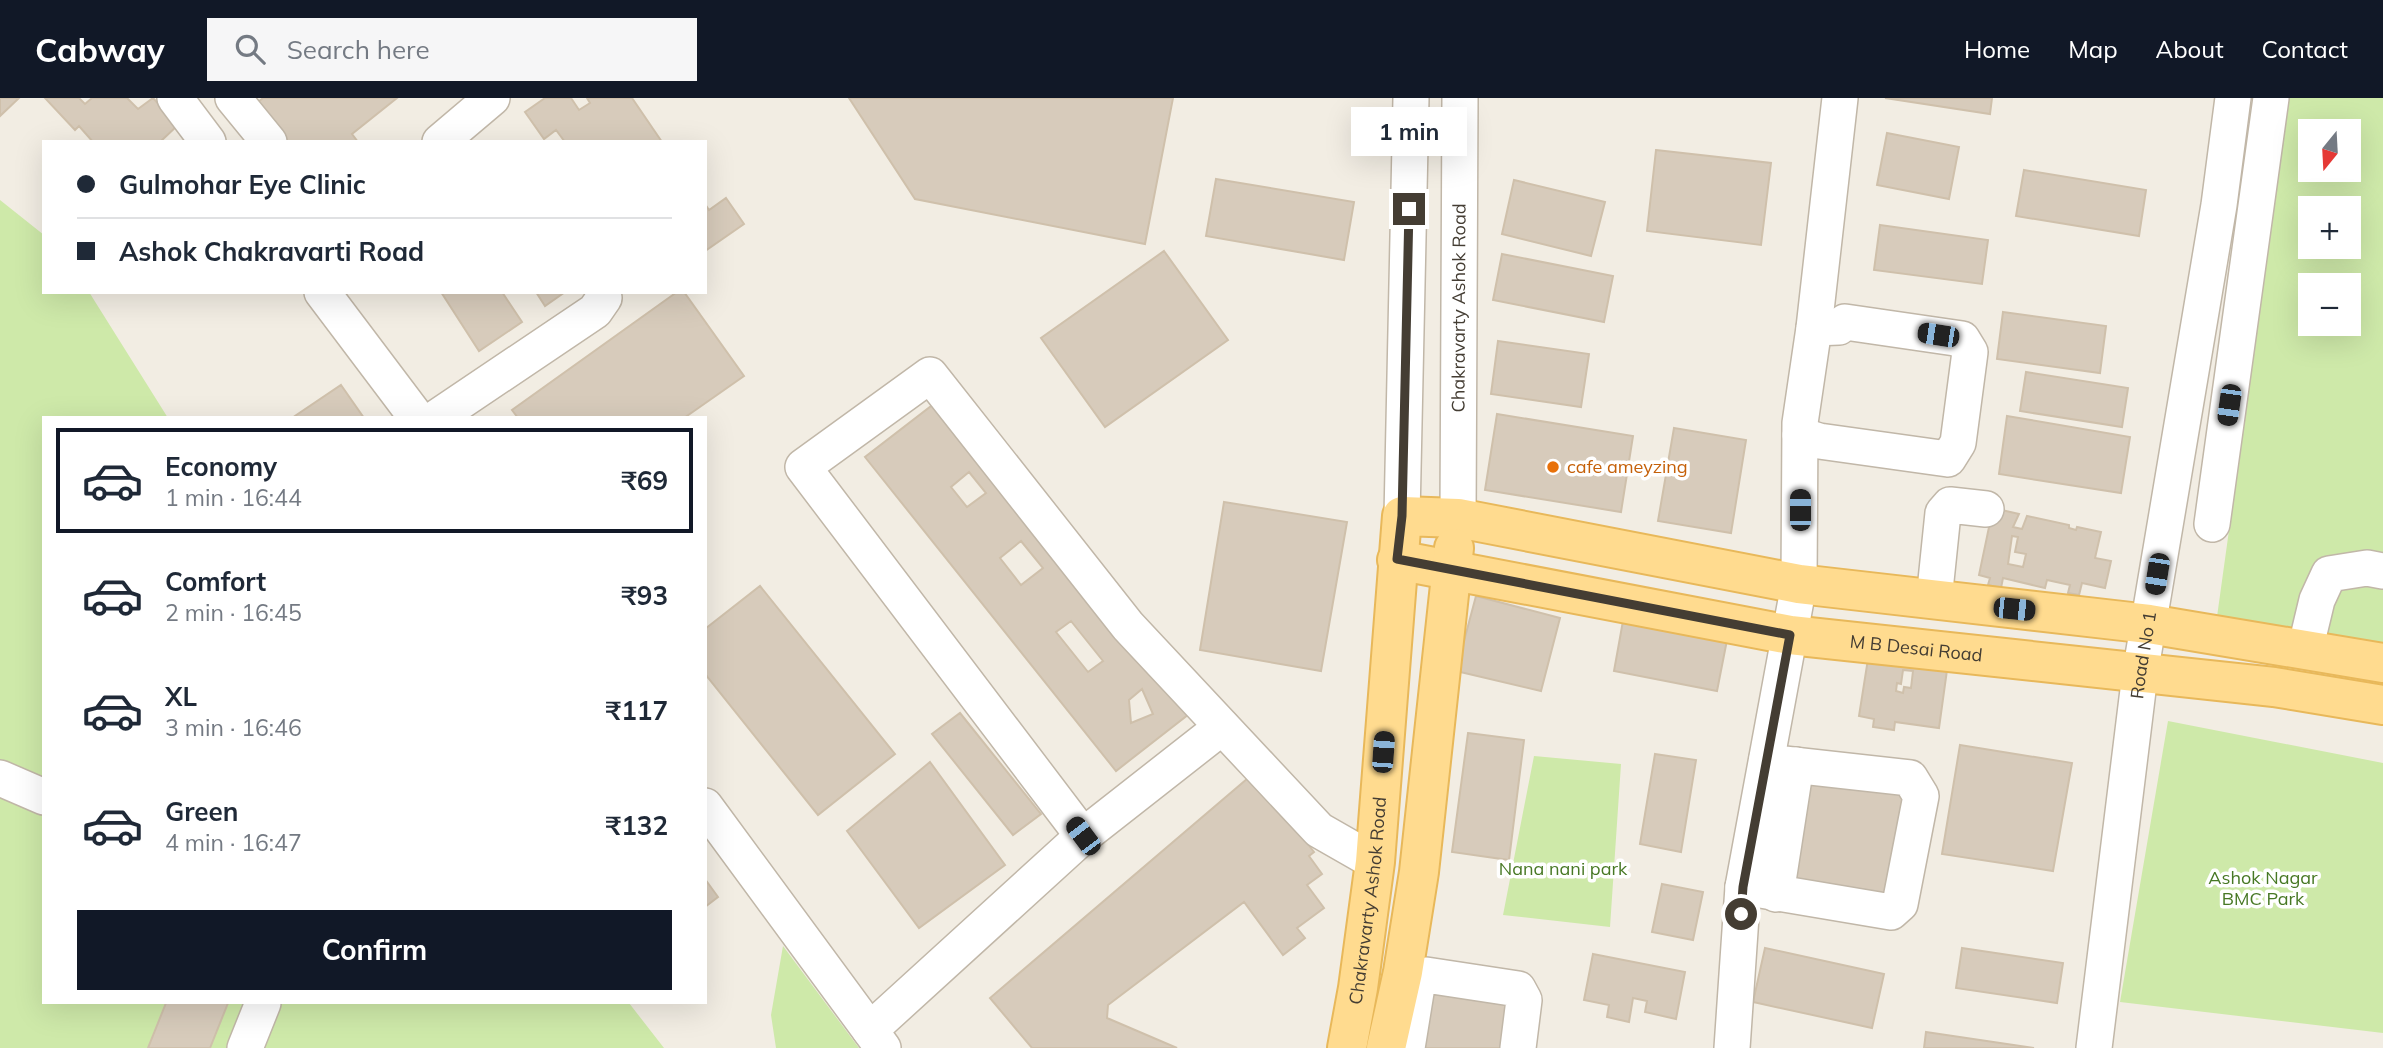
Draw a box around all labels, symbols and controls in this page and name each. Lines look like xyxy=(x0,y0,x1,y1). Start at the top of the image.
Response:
search box xyxy=(207,18,697,81)
text: Cabway xyxy=(35,29,165,70)
icon: search xyxy=(231,30,269,68)
text: Search here xyxy=(287,33,430,66)
text: Home xyxy=(1964,34,2030,64)
text: Map xyxy=(2068,34,2118,64)
text: About xyxy=(2156,34,2224,64)
text: Contact xyxy=(2262,34,2348,64)
callout: 1 min xyxy=(1351,108,1467,156)
text: 1 min xyxy=(1379,117,1439,146)
north arrow xyxy=(2298,119,2361,182)
map controls xyxy=(2298,119,2361,336)
text: Gulmohar Eye Clinic xyxy=(119,168,366,201)
route end xyxy=(1393,193,1425,225)
button: + xyxy=(2298,196,2361,259)
street label: Chakravarty Ashok Road xyxy=(1447,203,1470,413)
text: Ashok Chakravarti Road xyxy=(119,235,424,268)
button: − xyxy=(2298,273,2361,336)
car xyxy=(1916,321,1961,349)
car xyxy=(2216,383,2243,427)
icon: car xyxy=(81,449,144,512)
text: Economy xyxy=(165,450,277,483)
place label: cafe ameyzing xyxy=(1567,455,1688,478)
marker: cafe ameyzing xyxy=(1545,459,1561,475)
text: ₹69 xyxy=(621,464,668,497)
text: 1 min · 16:44 xyxy=(165,483,302,512)
car xyxy=(1790,489,1811,531)
car xyxy=(2144,552,2171,596)
icon: car xyxy=(81,564,144,627)
text: Comfort xyxy=(165,565,266,598)
text: ₹93 xyxy=(621,579,668,612)
car xyxy=(1993,596,2036,622)
text: 2 min · 16:45 xyxy=(165,598,302,627)
street label: Road No 1 xyxy=(2125,610,2161,700)
street label: M B Desai Road xyxy=(1849,630,1984,667)
icon: car xyxy=(81,679,144,742)
text: XL xyxy=(165,680,197,713)
text: ₹117 xyxy=(606,694,668,727)
text: 3 min · 16:46 xyxy=(165,713,302,742)
car xyxy=(1372,730,1395,774)
icon: car xyxy=(81,794,144,857)
text: Green xyxy=(165,795,238,828)
street label: Chakravarty Ashok Road xyxy=(1343,796,1391,1006)
text: ₹132 xyxy=(606,809,668,842)
car xyxy=(1062,813,1105,859)
text: 4 min · 16:47 xyxy=(165,828,302,857)
park label: Nana nani park xyxy=(1499,857,1628,880)
park label: Ashok Nagar BMC Park xyxy=(2208,866,2318,910)
route start xyxy=(1725,898,1757,930)
button: Confirm xyxy=(77,910,672,990)

